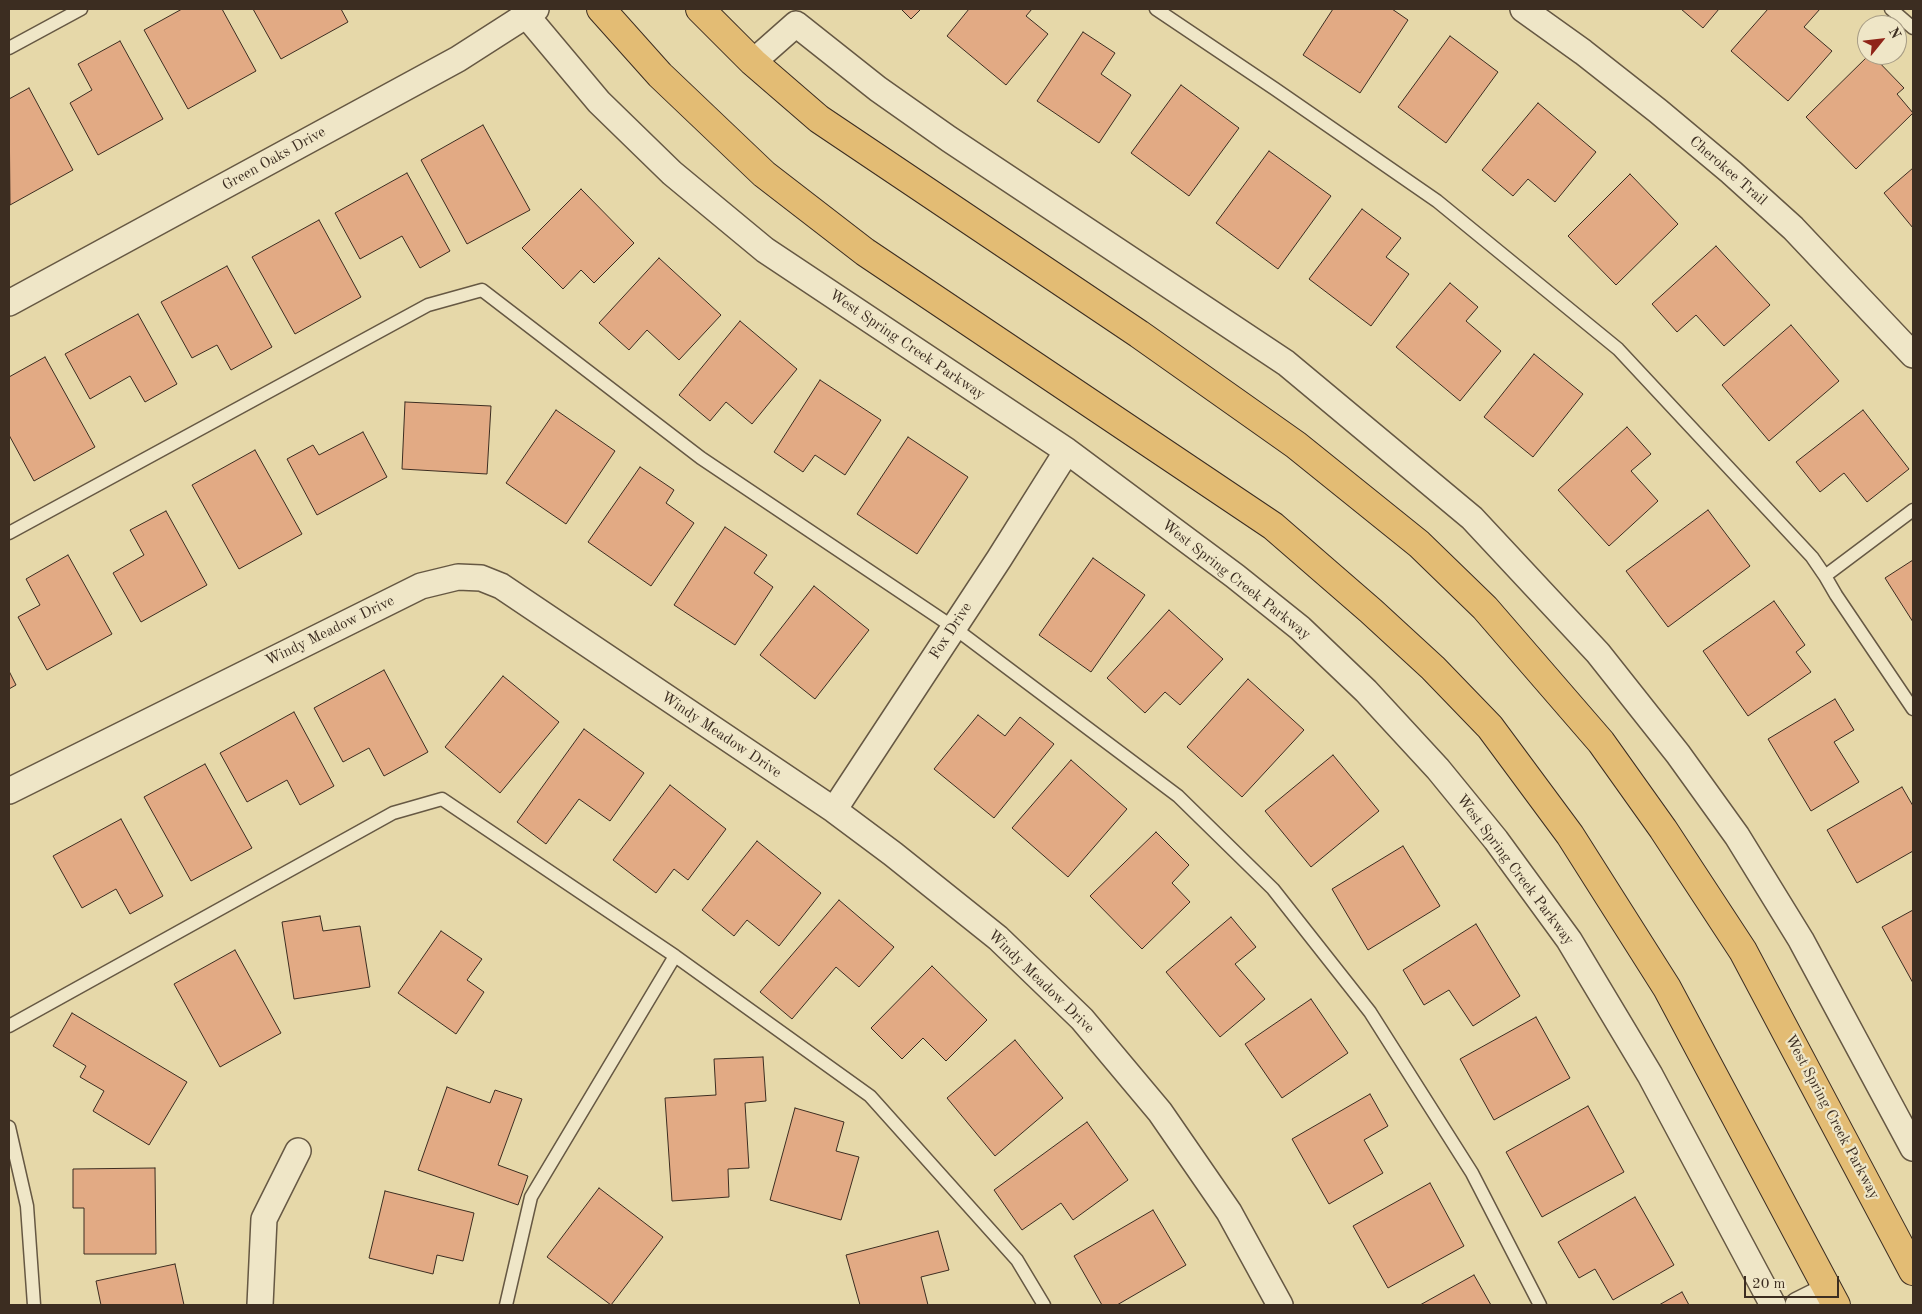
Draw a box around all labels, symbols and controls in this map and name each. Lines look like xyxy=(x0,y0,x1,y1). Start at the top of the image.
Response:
north arrow xyxy=(1857,15,1907,65)
text: N xyxy=(1886,25,1903,41)
street label: Green Oaks Drive xyxy=(219,123,329,195)
street label: Cherokee Trail xyxy=(1686,132,1770,210)
street label: West Spring Creek Parkway xyxy=(826,286,988,404)
street label: West Spring Creek Parkway xyxy=(1158,516,1314,644)
street label: Windy Meadow Drive xyxy=(263,592,397,670)
street label: Fox Drive xyxy=(926,599,976,663)
street label: Windy Meadow Drive xyxy=(657,688,785,782)
street label: West Spring Creek Parkway xyxy=(1452,791,1578,949)
street label: Windy Meadow Drive xyxy=(984,926,1098,1038)
street label: West Spring Creek Parkway xyxy=(1781,1031,1883,1203)
scale bar xyxy=(1747,1266,1842,1298)
text: 20 m xyxy=(1752,1277,1786,1292)

